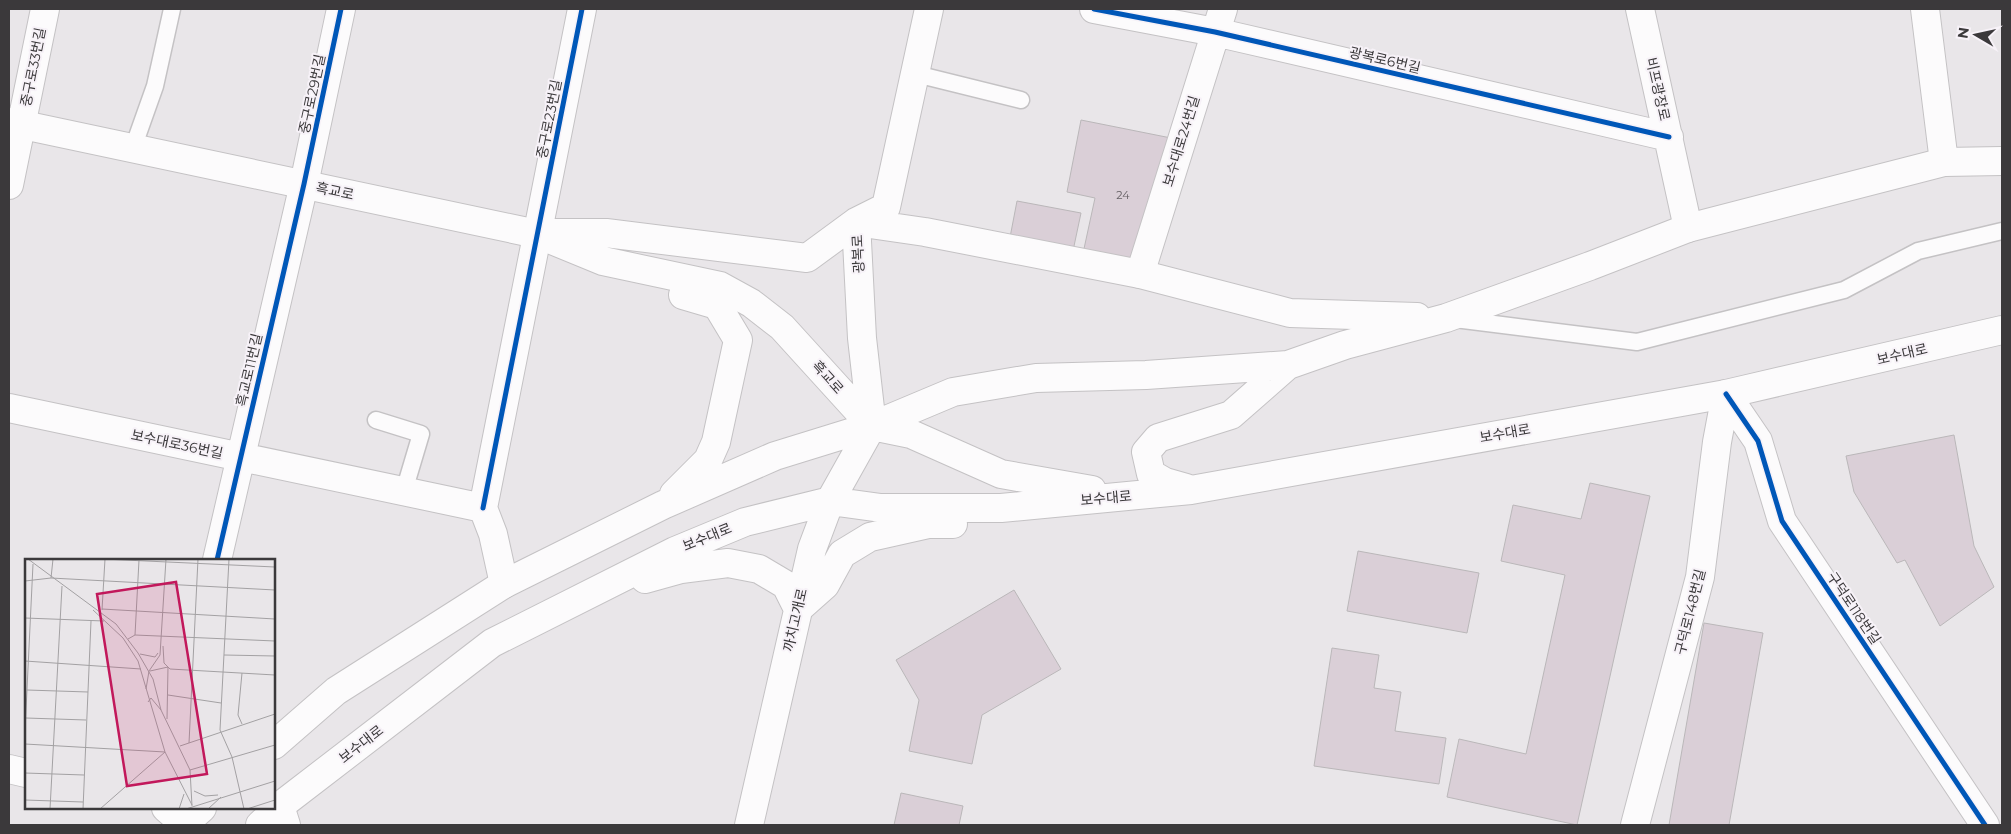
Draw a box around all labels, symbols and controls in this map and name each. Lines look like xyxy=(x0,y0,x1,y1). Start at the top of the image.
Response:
north arrow xyxy=(1951,10,2001,60)
street label: 중구로33번길 xyxy=(17,26,49,108)
text: N xyxy=(1953,26,1973,40)
street label: 광복로6번길 xyxy=(1347,43,1423,77)
street label: 중구로29번길 xyxy=(295,53,329,135)
street label: 비프광장로 xyxy=(1642,56,1674,123)
street label: 중구로23번길 xyxy=(533,78,565,160)
street label: 보수대로24번길 xyxy=(1159,93,1203,189)
street label: 흑교로 xyxy=(314,178,356,204)
house number: 24 xyxy=(1116,188,1130,202)
street label: 광복로 xyxy=(848,234,868,274)
street label: 흑교로11번길 xyxy=(232,332,266,408)
street label: 보수대로 xyxy=(1875,339,1929,369)
street label: 흑교로 xyxy=(808,357,848,397)
street label: 보수대로 xyxy=(1478,420,1532,446)
street label: 보수대로36번길 xyxy=(129,425,225,463)
street label: 보수대로 xyxy=(1080,487,1133,509)
street label: 보수대로 xyxy=(680,519,734,555)
inset map xyxy=(25,559,275,809)
street label: 구덕로148번길 xyxy=(1671,567,1709,657)
street label: 구덕로118번길 xyxy=(1823,568,1885,648)
street label: 까치고개로 xyxy=(779,586,811,653)
street label: 보수대로 xyxy=(335,721,387,767)

